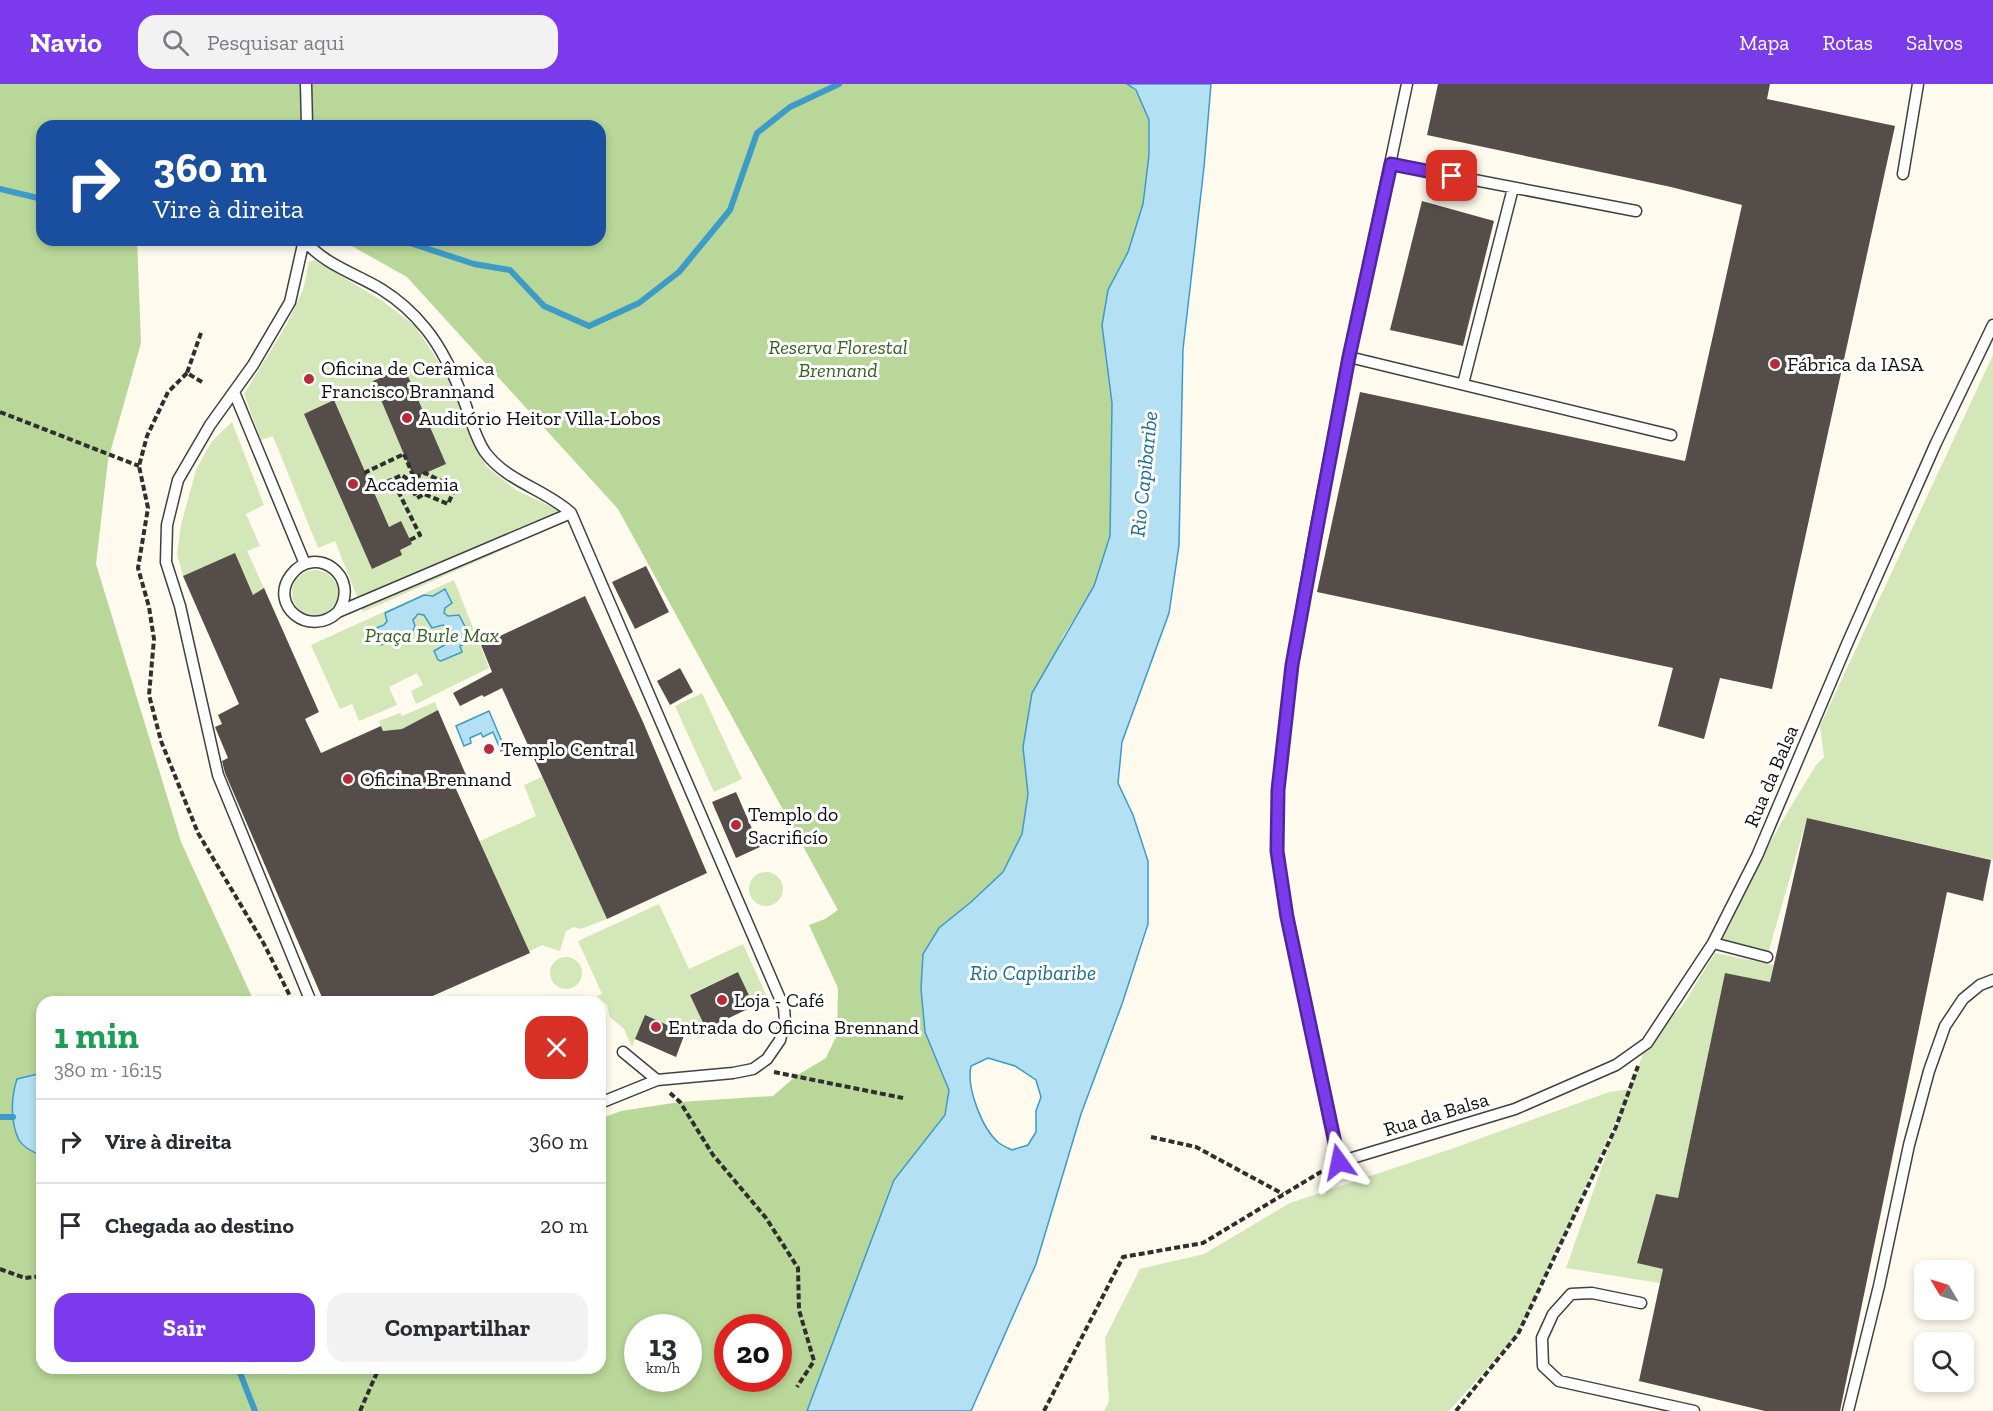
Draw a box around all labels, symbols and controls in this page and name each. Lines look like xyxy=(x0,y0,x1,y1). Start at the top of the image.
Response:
search box xyxy=(138,15,558,69)
text: Navio xyxy=(30,26,102,59)
icon: search xyxy=(159,26,192,59)
text: Pesquisar aqui xyxy=(207,29,344,56)
text: Mapa xyxy=(1739,30,1789,55)
text: Rotas xyxy=(1822,30,1873,55)
text: Salvos xyxy=(1906,30,1963,55)
text: 360 m xyxy=(153,142,267,193)
icon: right xyxy=(54,144,132,222)
pin xyxy=(1426,150,1477,201)
icon: arrive xyxy=(1435,159,1468,192)
text: Vire à direita xyxy=(153,193,304,225)
park label: Reserva Florestal Brennand xyxy=(768,335,908,382)
place label: Fábrica da IASA xyxy=(1787,352,1925,376)
place label: Oficina de Cerâmica Francisco Brannand xyxy=(321,356,495,403)
marker: Fábrica da IASA xyxy=(1768,357,1782,371)
marker: Oficina de Cerâmica Francisco Brannand xyxy=(302,372,316,386)
place label: Auditório Heitor Villa-Lobos xyxy=(419,406,661,430)
water label: Rio Capibaribe xyxy=(1124,410,1163,538)
marker: Auditório Heitor Villa-Lobos xyxy=(400,411,414,425)
place label: Accademia xyxy=(365,472,459,496)
marker: Accademia xyxy=(346,477,360,491)
park label: Praça Burle Max xyxy=(365,623,500,647)
street label: Rua da Balsa xyxy=(1739,721,1803,831)
place label: Templo Central xyxy=(501,737,634,761)
marker: Templo Central xyxy=(482,742,496,756)
place label: Oficina Brennand xyxy=(360,767,511,791)
marker: Oficina Brennand xyxy=(341,772,355,786)
place label: Templo do Sacrificío xyxy=(748,802,838,849)
marker: Templo do Sacrificío xyxy=(729,818,743,832)
water label: Rio Capibaribe xyxy=(970,960,1096,985)
place label: Loja - Café xyxy=(734,988,824,1012)
marker: Loja - Café xyxy=(715,993,729,1007)
text: 1 min xyxy=(54,1014,139,1057)
place label: Entrada do Oficina Brennand xyxy=(668,1015,919,1039)
button: close xyxy=(525,1016,588,1079)
marker: Entrada do Oficina Brennand xyxy=(649,1020,663,1034)
text: 380 m · 16:15 xyxy=(54,1058,162,1082)
street label: Rua da Balsa xyxy=(1381,1087,1492,1141)
icon: right xyxy=(54,1125,87,1158)
text: Vire à direita xyxy=(105,1128,232,1155)
text: 360 m xyxy=(529,1128,588,1155)
position arrow xyxy=(1307,1130,1371,1194)
icon: arrive xyxy=(54,1209,87,1242)
text: Chegada ao destino xyxy=(105,1212,294,1239)
text: 20 m xyxy=(540,1212,588,1239)
north arrow xyxy=(1914,1260,1974,1320)
map controls xyxy=(1914,1260,1974,1392)
button: Sair xyxy=(54,1293,315,1362)
button: Compartilhar xyxy=(327,1293,588,1362)
speed limit sign: 20 xyxy=(714,1314,792,1392)
text: 13 xyxy=(649,1328,677,1364)
button: search xyxy=(1914,1332,1974,1392)
text: km/h xyxy=(646,1359,680,1377)

